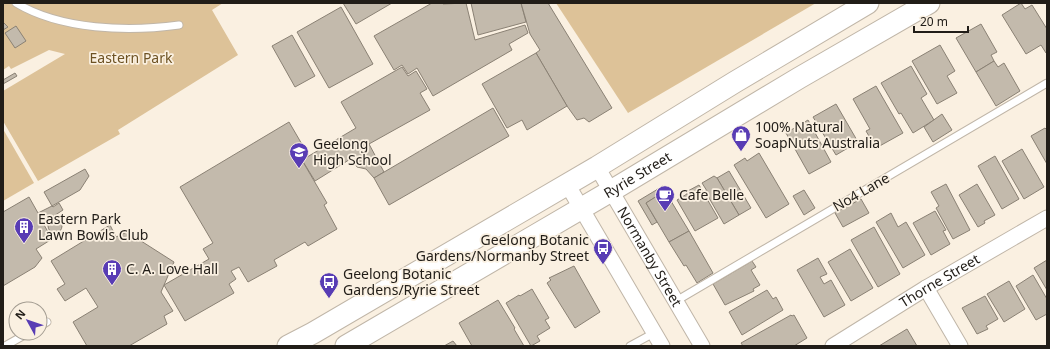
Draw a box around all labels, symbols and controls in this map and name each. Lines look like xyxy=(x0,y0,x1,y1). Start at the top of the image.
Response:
scale bar xyxy=(914,8,968,34)
text: 20 m xyxy=(920,13,948,30)
park label: Eastern Park xyxy=(90,48,173,67)
place label: 100% Natural SoapNuts Australia xyxy=(755,117,880,152)
shop icon: 100% Natural SoapNuts Australia xyxy=(730,124,752,152)
place label: Geelong High School xyxy=(313,134,392,169)
school or university icon: Geelong High School xyxy=(288,141,310,169)
street label: Ryrie Street xyxy=(600,147,675,202)
street label: No4 Lane xyxy=(829,168,893,215)
cafe icon: Cafe Belle xyxy=(654,184,676,212)
place label: Cafe Belle xyxy=(679,185,744,204)
street label: Normanby Street xyxy=(613,203,687,310)
place label: Eastern Park Lawn Bowls Club xyxy=(38,209,148,244)
building icon: Eastern Park Lawn Bowls Club xyxy=(13,216,35,244)
place label: Geelong Botanic Gardens/Normanby Street xyxy=(416,230,589,265)
bus stop icon: Geelong Botanic Gardens/Normanby Street xyxy=(592,237,614,265)
street label: Thorne Street xyxy=(896,249,983,311)
building icon: C. A. Love Hall xyxy=(101,258,123,286)
place label: C. A. Love Hall xyxy=(126,259,218,278)
place label: Geelong Botanic Gardens/Ryrie Street xyxy=(343,264,480,299)
bus stop icon: Geelong Botanic Gardens/Ryrie Street xyxy=(318,271,340,299)
north arrow xyxy=(8,301,48,341)
text: N xyxy=(11,306,29,323)

